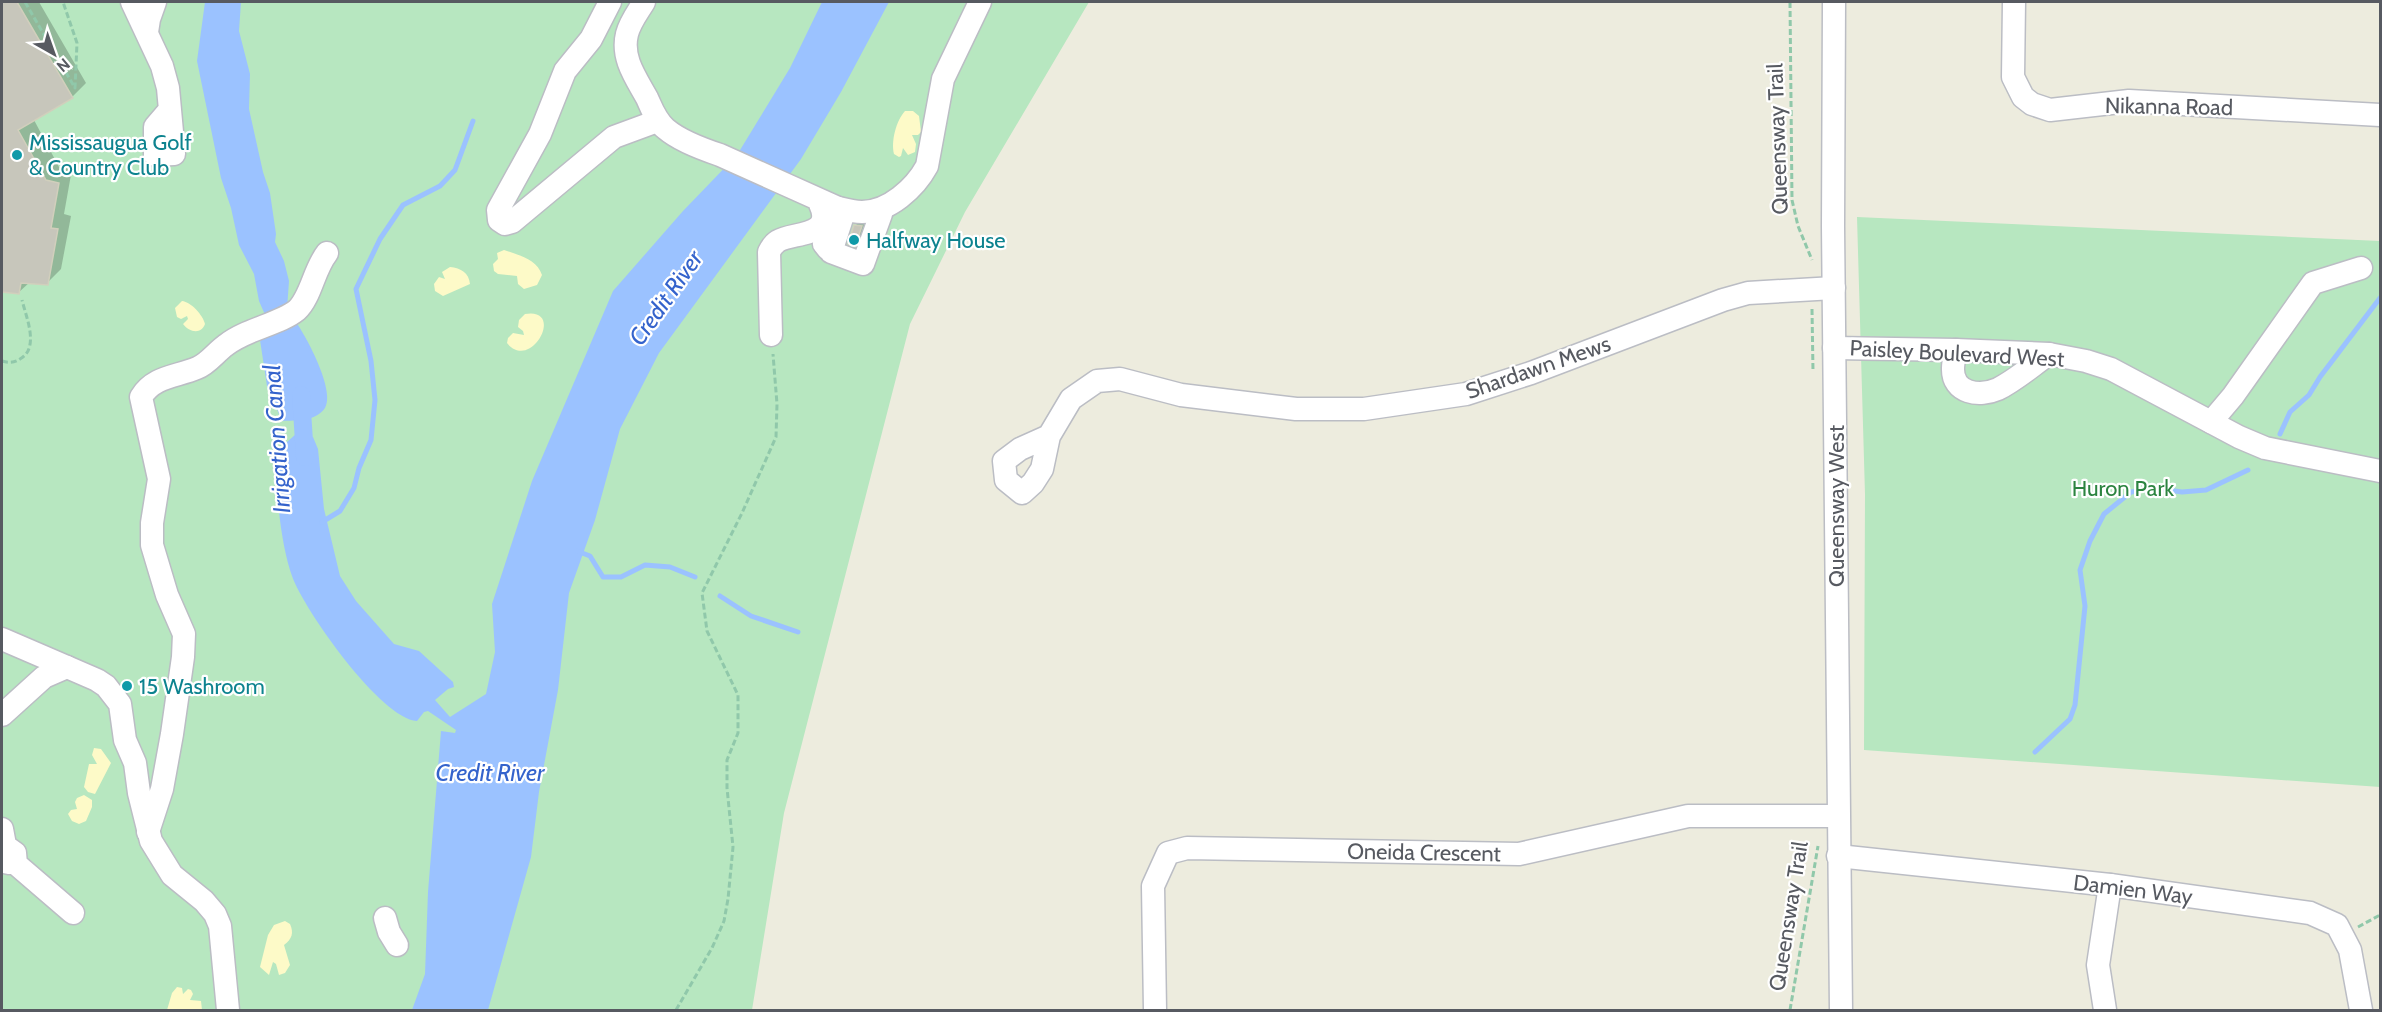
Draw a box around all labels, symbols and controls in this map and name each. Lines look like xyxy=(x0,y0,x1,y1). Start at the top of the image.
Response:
north arrow xyxy=(24,24,84,84)
text: N xyxy=(53,54,74,76)
street label: Queensway Trail xyxy=(1761,62,1794,215)
street label: Nikanna Road xyxy=(2105,92,2233,121)
place label: Mississaugua Golf & Country Club xyxy=(29,129,192,181)
marker: Mississaugua Golf & Country Club xyxy=(10,148,24,162)
place label: Halfway House xyxy=(866,227,1006,254)
marker: Halfway House xyxy=(847,233,861,247)
water label: Credit River xyxy=(623,243,710,351)
street label: Shardawn Mews xyxy=(1462,330,1614,405)
street label: Paisley Boulevard West xyxy=(1849,334,2065,373)
water label: Irrigation Canal xyxy=(257,363,296,514)
street label: Queensway West xyxy=(1823,424,1850,587)
park label: Huron Park xyxy=(2072,475,2174,502)
place label: 15 Washroom xyxy=(139,673,265,700)
marker: 15 Washroom xyxy=(120,679,134,693)
water label: Credit River xyxy=(436,758,546,787)
street label: Oneida Crescent xyxy=(1347,838,1502,867)
street label: Queensway Trail xyxy=(1763,838,1814,993)
street label: Damien Way xyxy=(2072,869,2194,910)

